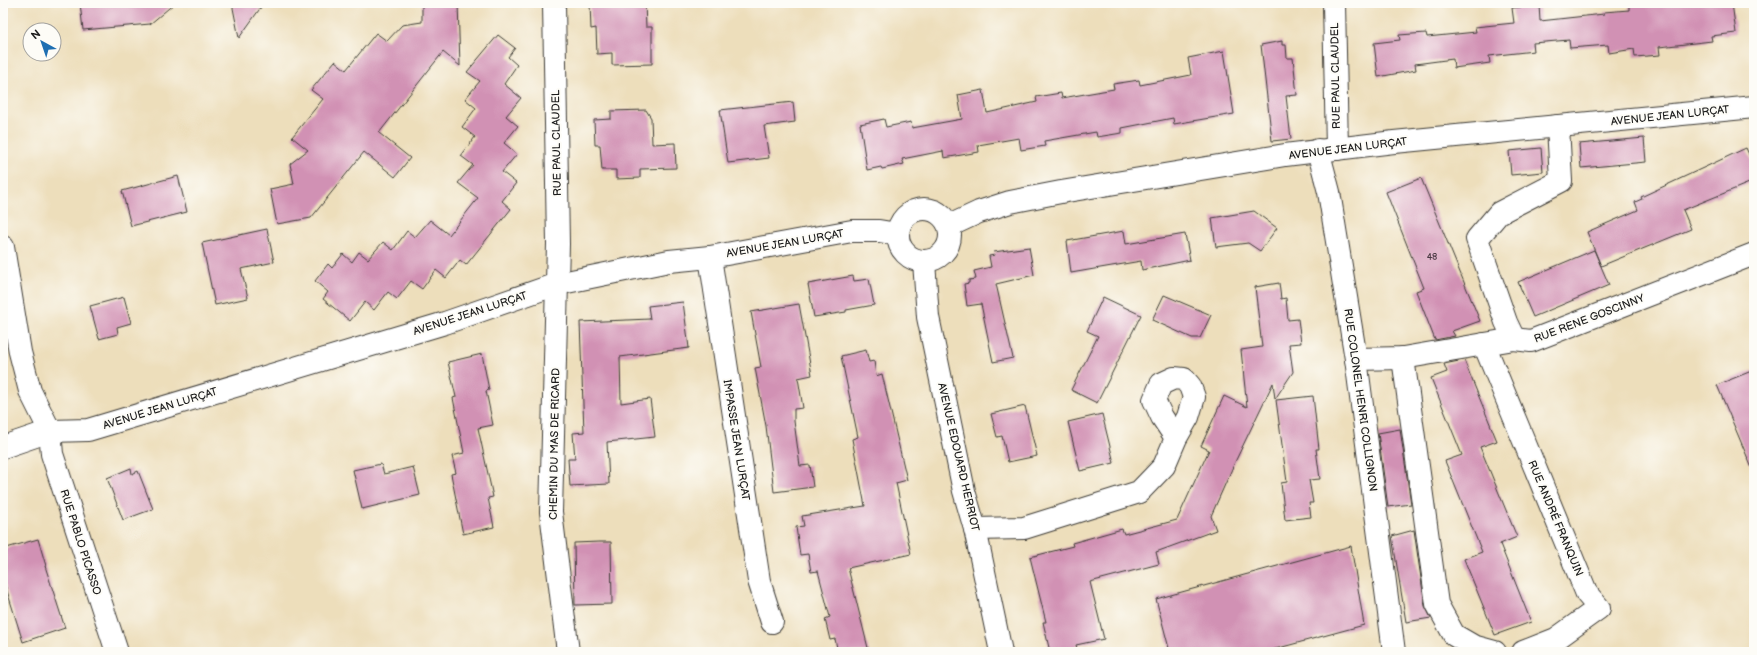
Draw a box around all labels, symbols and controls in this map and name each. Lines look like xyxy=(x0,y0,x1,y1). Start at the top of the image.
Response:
north arrow xyxy=(22,22,62,62)
street label: RUE PAUL CLAUDEL xyxy=(1328,22,1343,129)
text: N xyxy=(29,27,43,42)
street label: RUE PAUL CLAUDEL xyxy=(549,89,564,196)
street label: AVENUE JEAN LURÇAT xyxy=(1610,103,1730,128)
street label: AVENUE JEAN LURÇAT xyxy=(1288,135,1408,162)
street label: AVENUE JEAN LURÇAT xyxy=(725,227,845,260)
house number: 48 xyxy=(1427,252,1437,263)
street label: AVENUE JEAN LURÇAT xyxy=(411,289,529,338)
street label: RUE RENE GOSCINNY xyxy=(1532,291,1647,346)
street label: RUE COLONEL HENRI COLLIGNON xyxy=(1341,308,1380,492)
street label: CHEMIN DU MAS DE RICARD xyxy=(547,368,562,520)
street label: IMPASSE JEAN LURÇAT xyxy=(721,379,753,502)
street label: AVENUE EDOUARD HERRIOT xyxy=(935,382,982,533)
street label: AVENUE JEAN LURÇAT xyxy=(101,385,219,432)
street label: RUE ANDRÉ FRANQUIN xyxy=(1525,458,1587,578)
street label: RUE PABLO PICASSO xyxy=(57,488,104,597)

